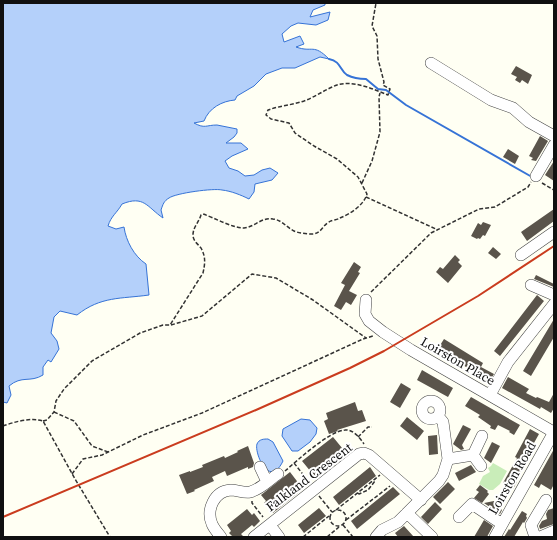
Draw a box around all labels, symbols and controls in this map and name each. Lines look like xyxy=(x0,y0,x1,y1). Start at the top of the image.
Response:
street label: Loirston Place xyxy=(418,333,499,389)
street label: Falkland Crescent xyxy=(262,438,356,515)
street label: Loirston Road xyxy=(484,438,540,518)

